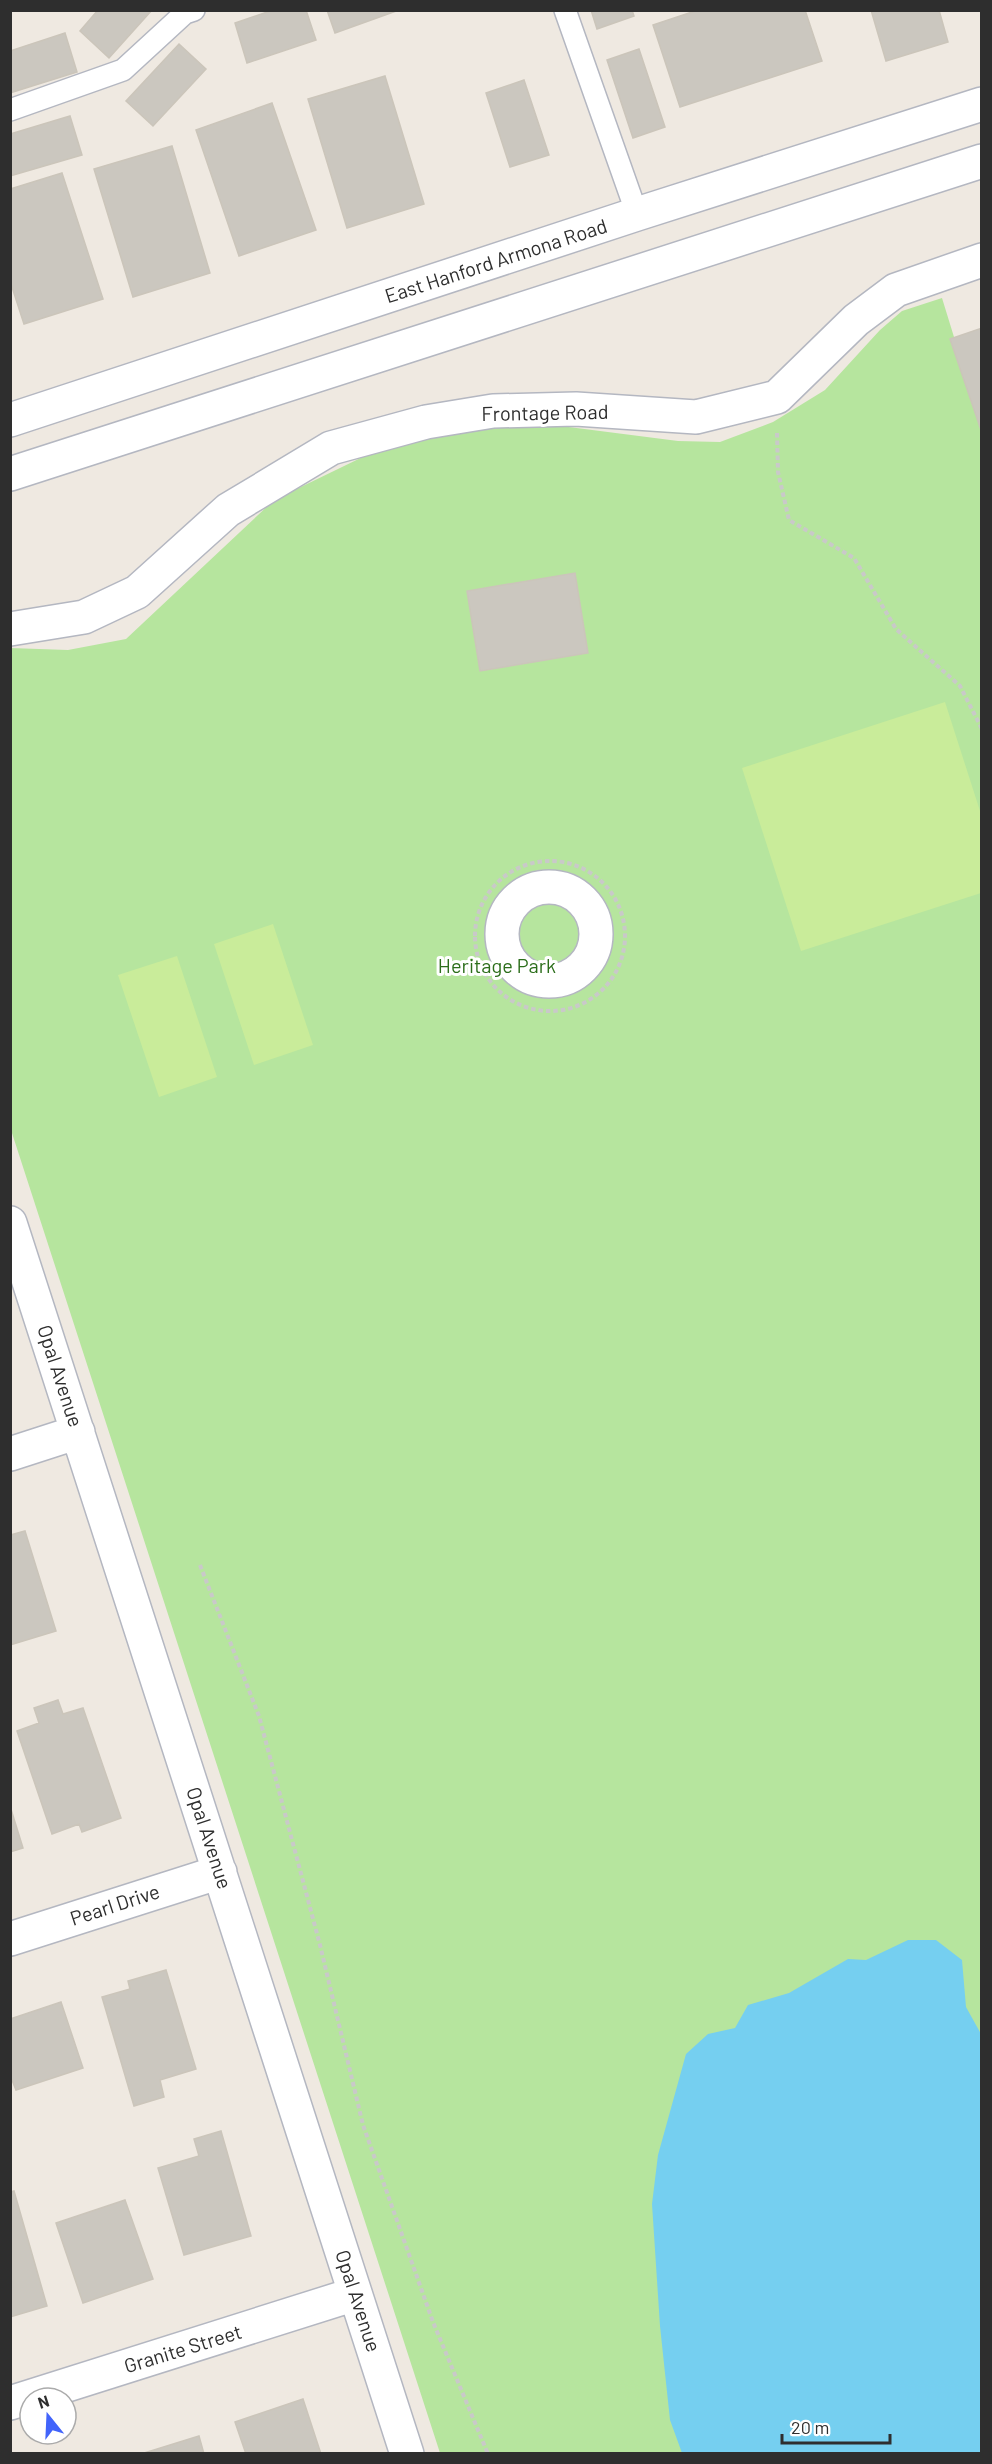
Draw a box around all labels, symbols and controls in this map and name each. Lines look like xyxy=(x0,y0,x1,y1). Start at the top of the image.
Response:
street label: East Hanford Armona Road xyxy=(381,213,610,307)
street label: Frontage Road xyxy=(481,399,609,425)
park label: Heritage Park xyxy=(438,953,556,977)
street label: Opal Avenue xyxy=(33,1322,89,1430)
street label: Opal Avenue xyxy=(182,1784,238,1892)
street label: Pearl Drive xyxy=(67,1878,162,1930)
street label: Opal Avenue xyxy=(331,2247,387,2355)
street label: Granite Street xyxy=(121,2319,244,2377)
north arrow xyxy=(18,2386,78,2446)
text: N xyxy=(35,2391,51,2412)
scale bar xyxy=(782,2407,890,2445)
text: 20 m xyxy=(791,2416,829,2438)

